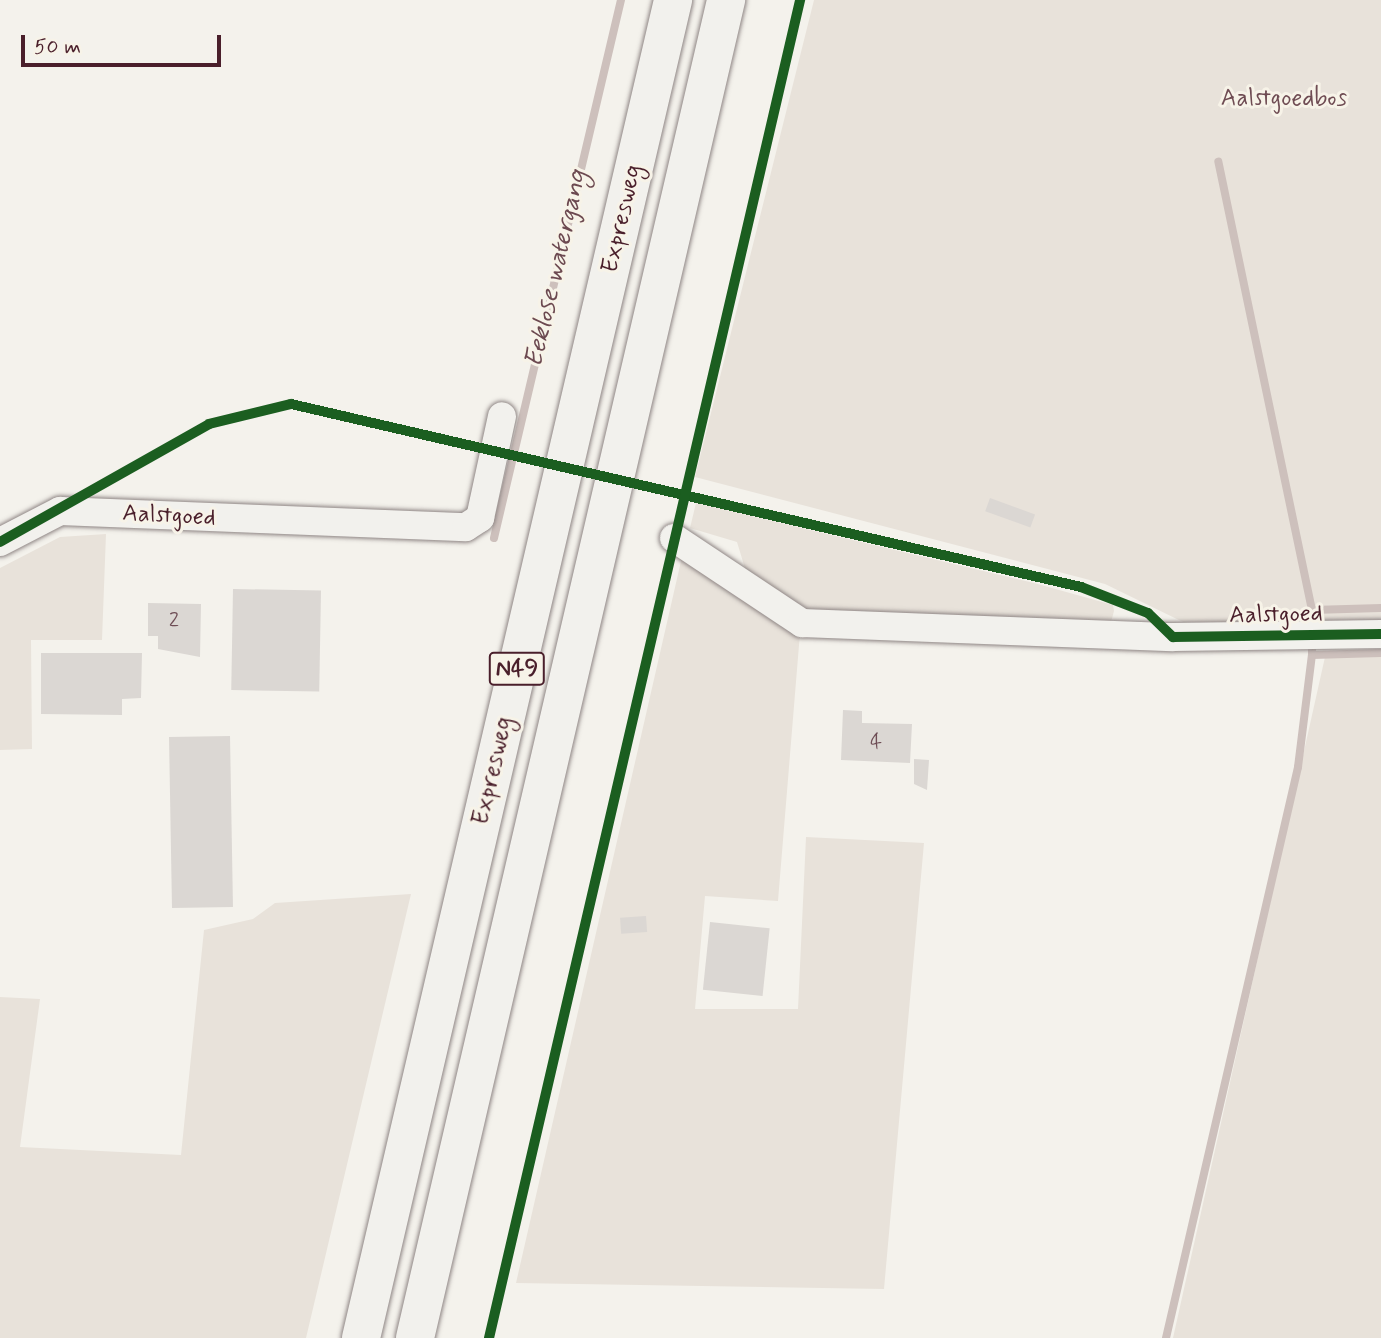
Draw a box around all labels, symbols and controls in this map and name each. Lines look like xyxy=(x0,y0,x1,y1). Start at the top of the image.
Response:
scale bar xyxy=(24,21,224,65)
text: 50 m xyxy=(34,33,81,61)
park label: Aalstgoedbos xyxy=(1221,85,1347,113)
street label: Expresweg xyxy=(596,162,648,276)
water label: Eeklose watergang xyxy=(519,166,595,372)
street label: Aalstgoed xyxy=(122,499,216,533)
street label: Aalstgoed xyxy=(1229,600,1323,630)
house number: 2 xyxy=(169,607,179,633)
road number: N49 xyxy=(487,650,547,688)
street label: Expresweg xyxy=(467,714,519,828)
house number: 4 xyxy=(870,729,882,755)

